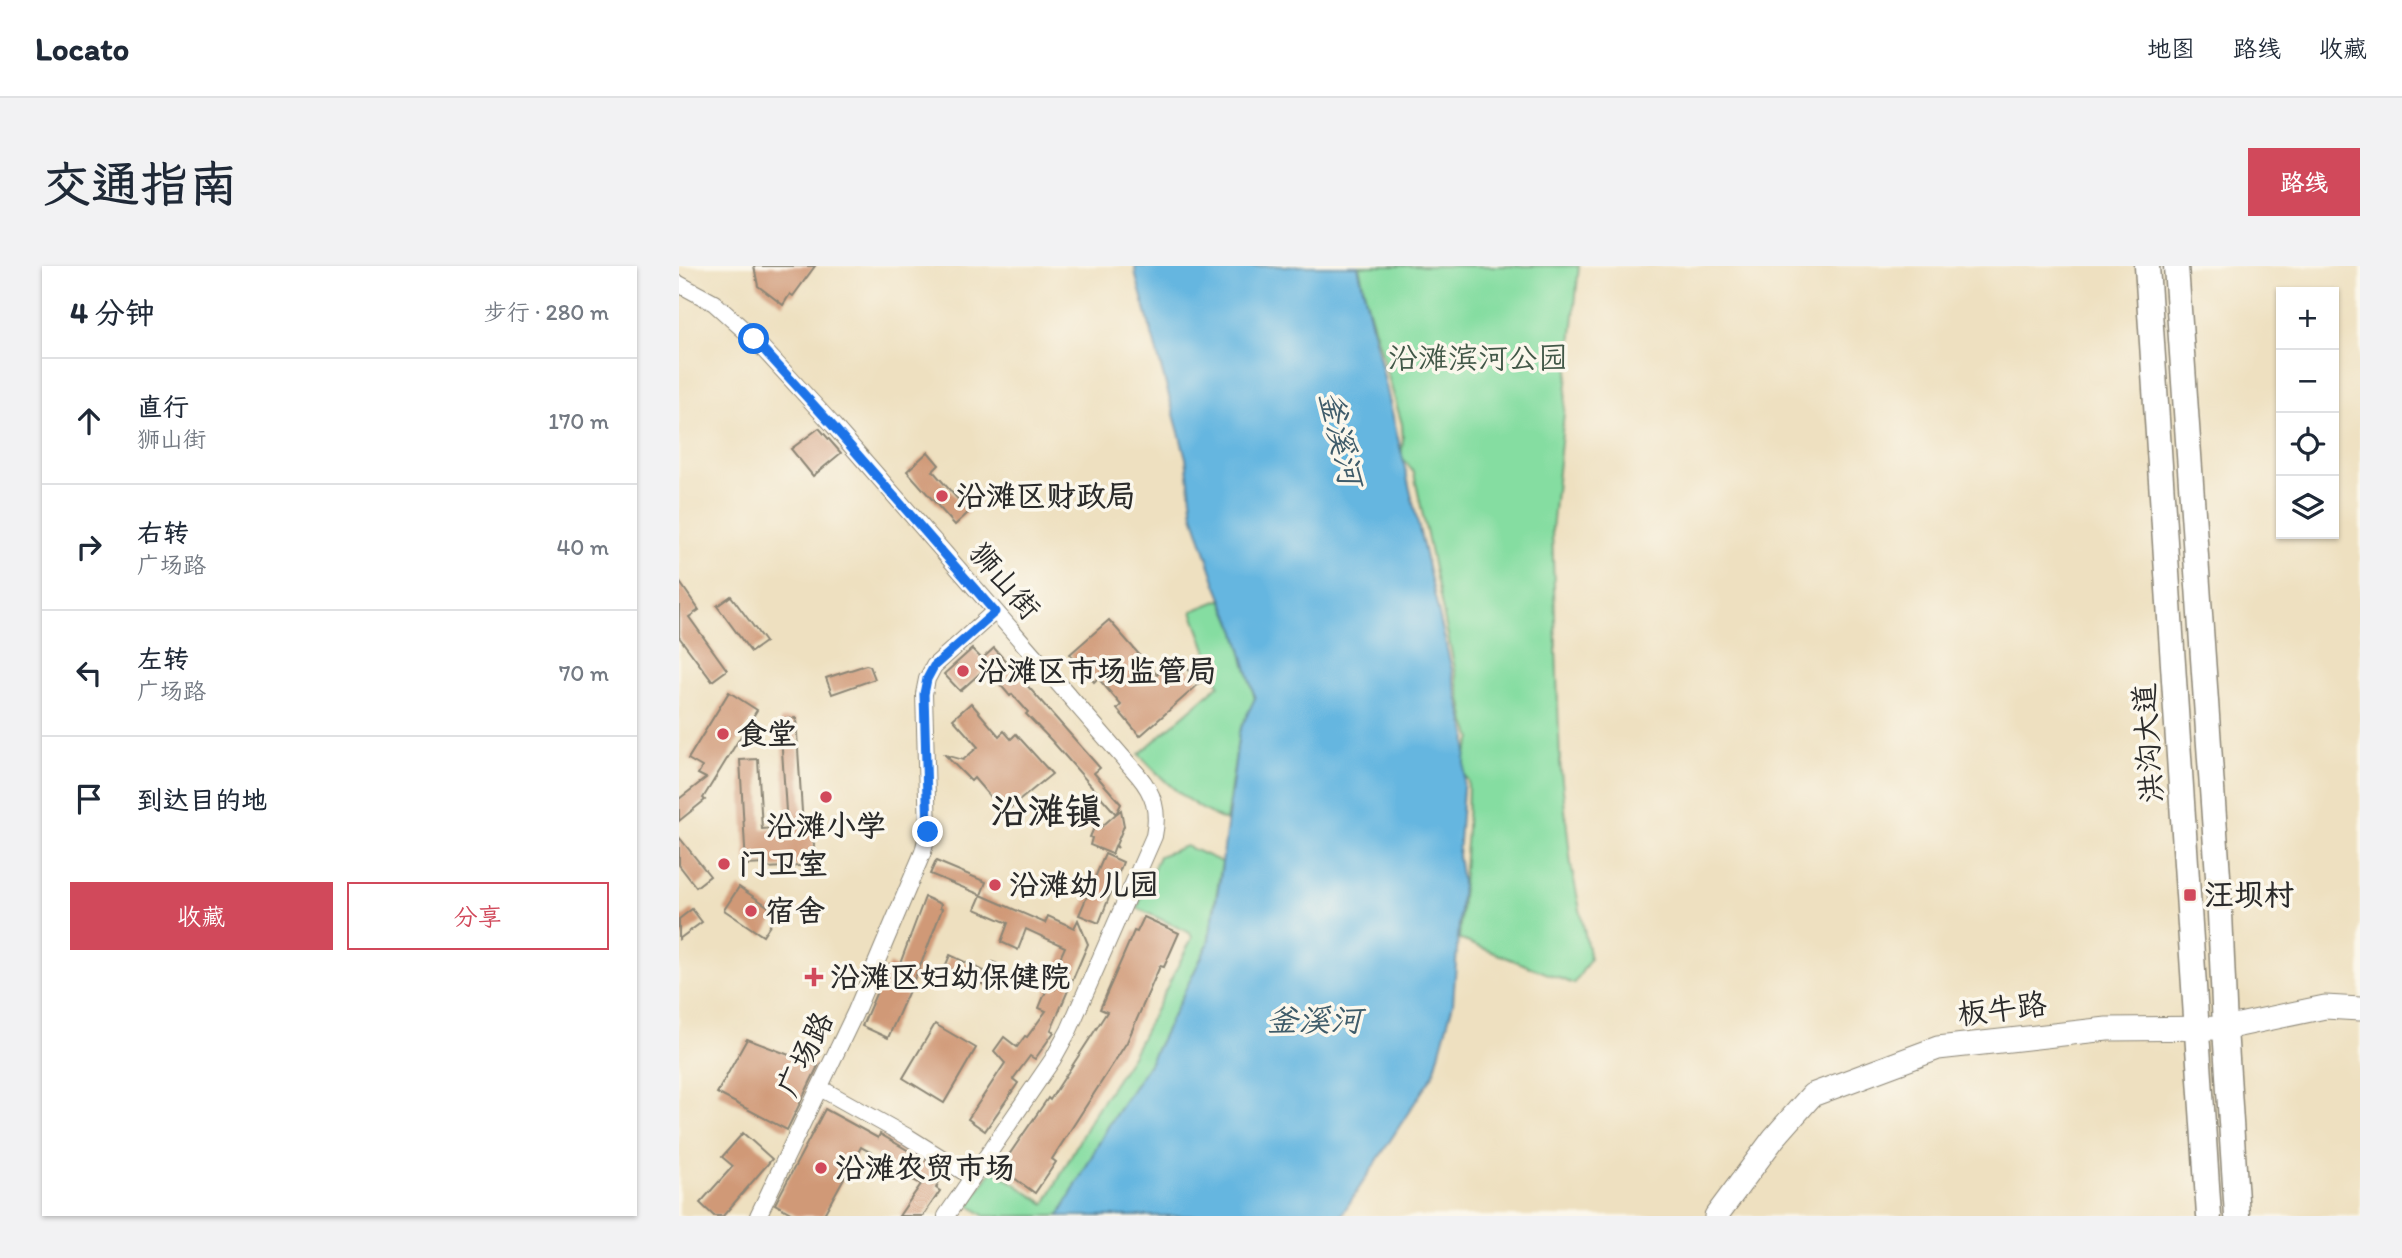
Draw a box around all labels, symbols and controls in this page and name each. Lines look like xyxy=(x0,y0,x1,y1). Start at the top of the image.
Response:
text: Locato xyxy=(35,29,129,68)
text: 地图 xyxy=(2147,34,2195,63)
text: 路线 xyxy=(2233,34,2281,63)
text: 收藏 xyxy=(2319,34,2367,63)
button: 路线 xyxy=(2248,148,2360,216)
text: 交通指南 xyxy=(42,154,238,213)
map controls xyxy=(2276,287,2339,539)
button: + xyxy=(2276,287,2339,350)
text: 4 分钟 xyxy=(70,294,155,331)
text: 步行 · 280 m xyxy=(484,298,609,326)
route start xyxy=(738,323,769,354)
park label: 沿滩滨河公园 xyxy=(1388,339,1568,376)
button: − xyxy=(2276,350,2339,413)
water label: 釜溪河 xyxy=(1312,387,1371,494)
text: 直行 xyxy=(137,391,189,423)
icon: ahead xyxy=(70,402,108,440)
text: 170 m xyxy=(548,407,609,435)
button: locate xyxy=(2276,413,2339,476)
text: 狮山街 xyxy=(137,425,206,453)
button: layers xyxy=(2276,476,2339,539)
place label: 沿滩区财政局 xyxy=(956,477,1136,514)
marker: 沿滩区财政局 xyxy=(934,488,950,504)
text: 右转 xyxy=(137,517,189,549)
icon: right xyxy=(70,528,108,566)
text: 40 m xyxy=(556,533,609,561)
street label: 狮山街 xyxy=(962,535,1049,627)
text: 广场路 xyxy=(137,551,206,579)
text: 左转 xyxy=(137,643,189,675)
place label: 沿滩区市场监管局 xyxy=(977,652,1217,689)
icon: left xyxy=(70,654,108,692)
text: 70 m xyxy=(559,659,609,687)
marker: 沿滩区市场监管局 xyxy=(955,663,971,679)
text: 广场路 xyxy=(137,677,206,705)
street label: 洪沟大道 xyxy=(2125,682,2170,804)
place label: 食堂 xyxy=(737,715,797,752)
marker: 食堂 xyxy=(715,726,731,742)
icon: arrive xyxy=(70,780,108,818)
text: 到达目的地 xyxy=(137,784,267,816)
marker: 沿滩小学 xyxy=(818,789,834,805)
district label: 沿滩镇 xyxy=(991,789,1102,833)
place label: 沿滩小学 xyxy=(766,807,886,844)
route end xyxy=(912,816,943,847)
place label: 门卫室 xyxy=(738,845,828,882)
marker: 门卫室 xyxy=(716,856,732,872)
place label: 沿滩幼儿园 xyxy=(1009,866,1159,903)
place label: 汪坝村 xyxy=(2204,876,2294,913)
marker: 沿滩幼儿园 xyxy=(987,877,1003,893)
button: 收藏 xyxy=(70,882,333,950)
button: 分享 xyxy=(347,882,609,950)
marker: 汪坝村 xyxy=(2182,887,2198,903)
place label: 宿舍 xyxy=(765,892,825,929)
marker: 宿舍 xyxy=(743,903,759,919)
place label: 沿滩区妇幼保健院 xyxy=(830,958,1070,995)
marker: 沿滩区妇幼保健院 xyxy=(804,967,824,987)
street label: 板牛路 xyxy=(1955,985,2049,1032)
water label: 釜溪河 xyxy=(1266,1001,1367,1039)
street label: 广场路 xyxy=(768,1005,841,1102)
place label: 沿滩农贸市场 xyxy=(835,1149,1015,1186)
marker: 沿滩农贸市场 xyxy=(813,1160,829,1176)

